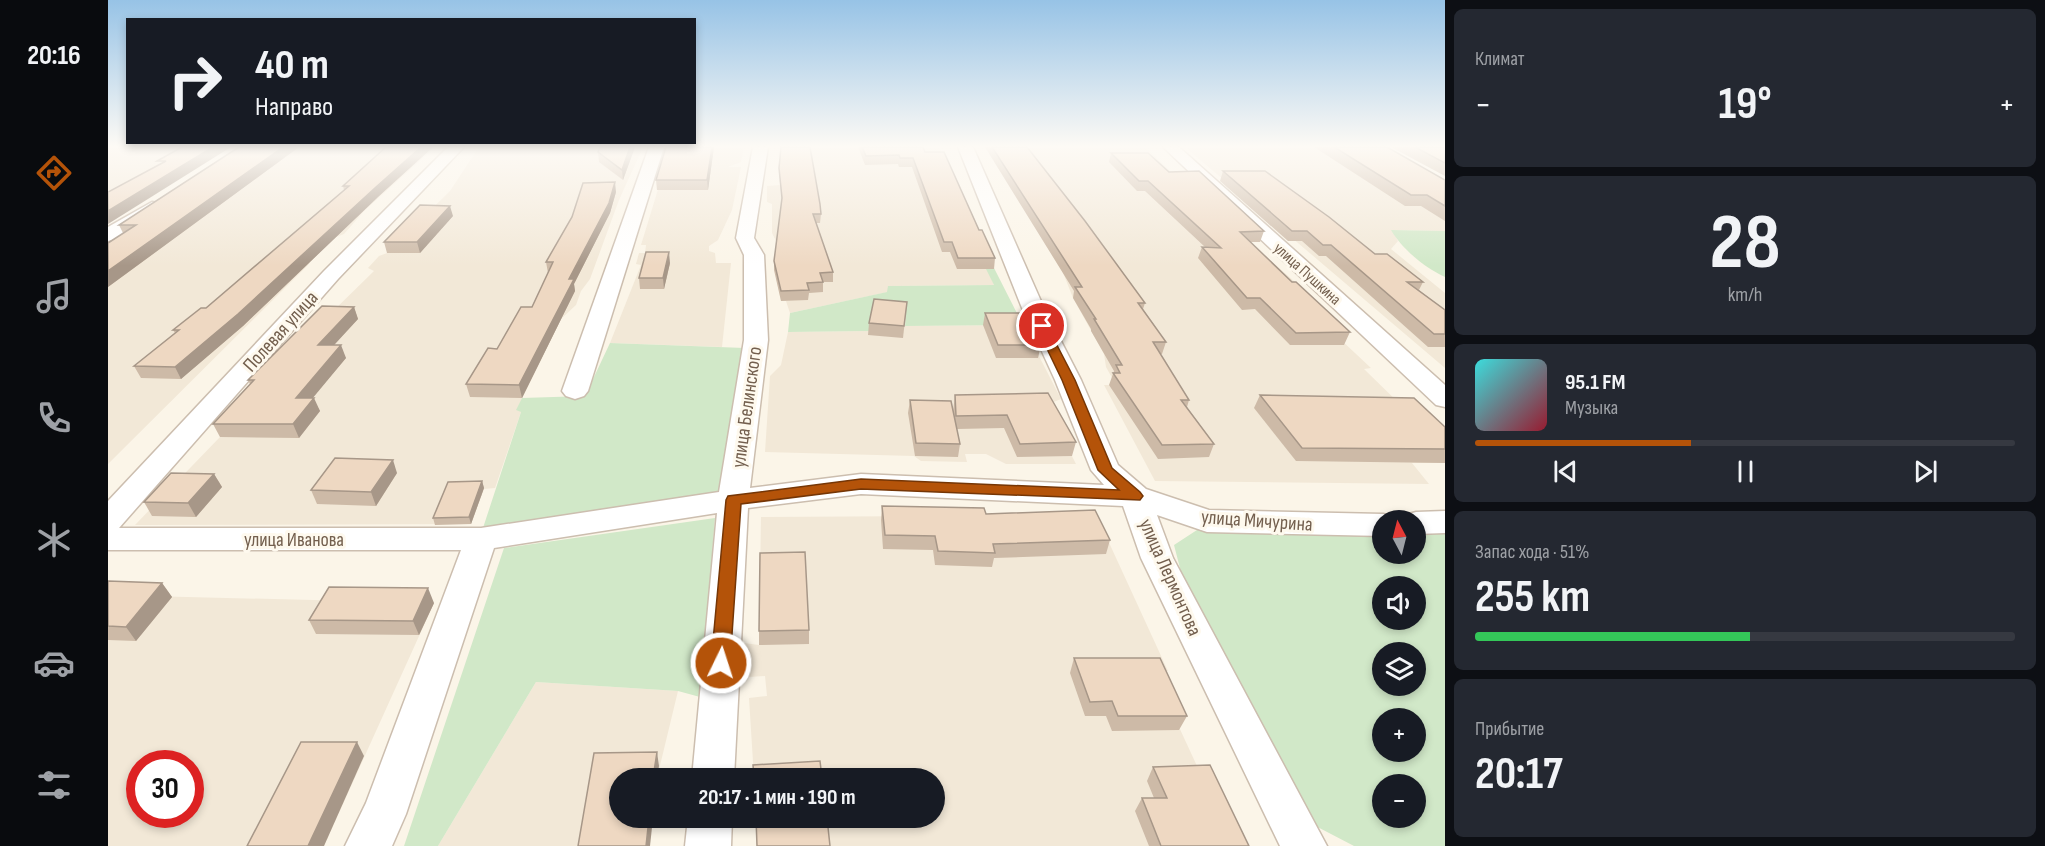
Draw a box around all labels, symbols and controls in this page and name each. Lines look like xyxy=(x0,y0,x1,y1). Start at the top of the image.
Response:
text: 20:16 xyxy=(27,40,81,72)
text: 40 m xyxy=(255,40,329,91)
icon: right xyxy=(156,42,234,120)
text: Климат xyxy=(1475,47,1525,71)
text: 19° xyxy=(1718,77,1772,132)
text: − xyxy=(1475,85,1491,125)
text: + xyxy=(1999,85,2015,125)
text: Направо xyxy=(255,91,333,123)
icon: directions xyxy=(33,152,75,194)
text: 28 xyxy=(1710,197,1780,290)
street label: улица Пушкина xyxy=(1269,239,1345,309)
icon: music xyxy=(33,275,75,317)
text: km/h xyxy=(1728,283,1762,307)
street label: Полевая улица xyxy=(238,286,323,377)
pin xyxy=(1016,300,1067,351)
icon: arrive xyxy=(1025,309,1058,342)
street label: улица Белинского xyxy=(727,345,767,469)
text: 95.1 FM xyxy=(1565,369,1625,396)
text: Музыка xyxy=(1565,396,1618,420)
icon: phone xyxy=(33,397,75,439)
icon: previous xyxy=(1549,455,1582,488)
icon: pause xyxy=(1729,455,1762,488)
icon: next xyxy=(1909,455,1942,488)
street label: улица Мичурина xyxy=(1200,505,1313,537)
north arrow xyxy=(1372,510,1426,564)
map controls xyxy=(1372,510,1426,828)
street label: улица Лермонтова xyxy=(1134,515,1207,640)
icon: climate xyxy=(33,519,75,561)
street label: улица Иванова xyxy=(244,528,344,552)
text: Запас хода · 51% xyxy=(1475,540,1590,564)
text: 255 km xyxy=(1475,570,1590,625)
button: sound xyxy=(1372,576,1426,630)
position arrow xyxy=(689,631,753,695)
icon: car xyxy=(33,642,75,684)
button: layers xyxy=(1372,642,1426,696)
button: + xyxy=(1372,708,1426,762)
text: Прибытие xyxy=(1475,717,1544,741)
text: 20:17 xyxy=(1475,747,1563,802)
speed limit sign: 30 xyxy=(126,750,204,828)
icon: filters xyxy=(33,764,75,806)
button: − xyxy=(1372,774,1426,828)
text: 20:17 · 1 мин · 190 m xyxy=(698,784,856,811)

